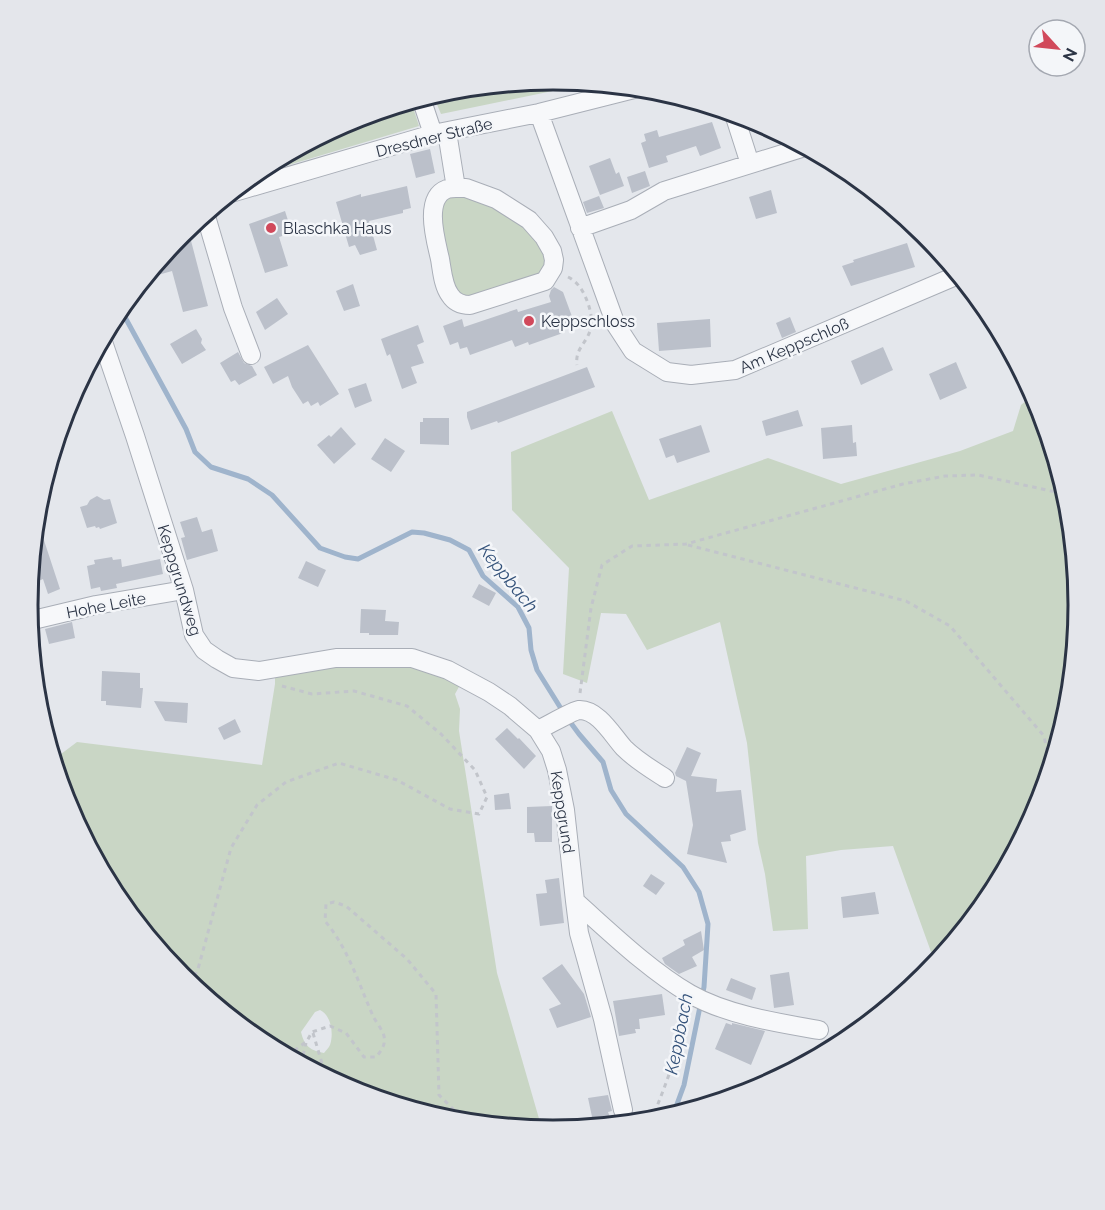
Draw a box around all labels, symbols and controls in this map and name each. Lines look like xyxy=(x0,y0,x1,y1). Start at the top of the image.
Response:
north arrow xyxy=(1027,18,1087,78)
text: N xyxy=(1059,45,1081,64)
street label: Dresdner Straße xyxy=(374,114,494,161)
place label: Blaschka Haus xyxy=(283,219,392,238)
marker: Blaschka Haus xyxy=(264,221,278,235)
place label: Keppschloss xyxy=(541,312,635,331)
marker: Keppschloss xyxy=(522,314,536,328)
street label: Am Keppschloß xyxy=(737,314,852,377)
street label: Keppgrundweg xyxy=(154,522,205,638)
water label: Keppbach xyxy=(474,539,542,616)
street label: Hohe Leite xyxy=(65,588,147,623)
street label: Keppgrund xyxy=(547,769,578,855)
water label: Keppbach xyxy=(660,991,697,1076)

